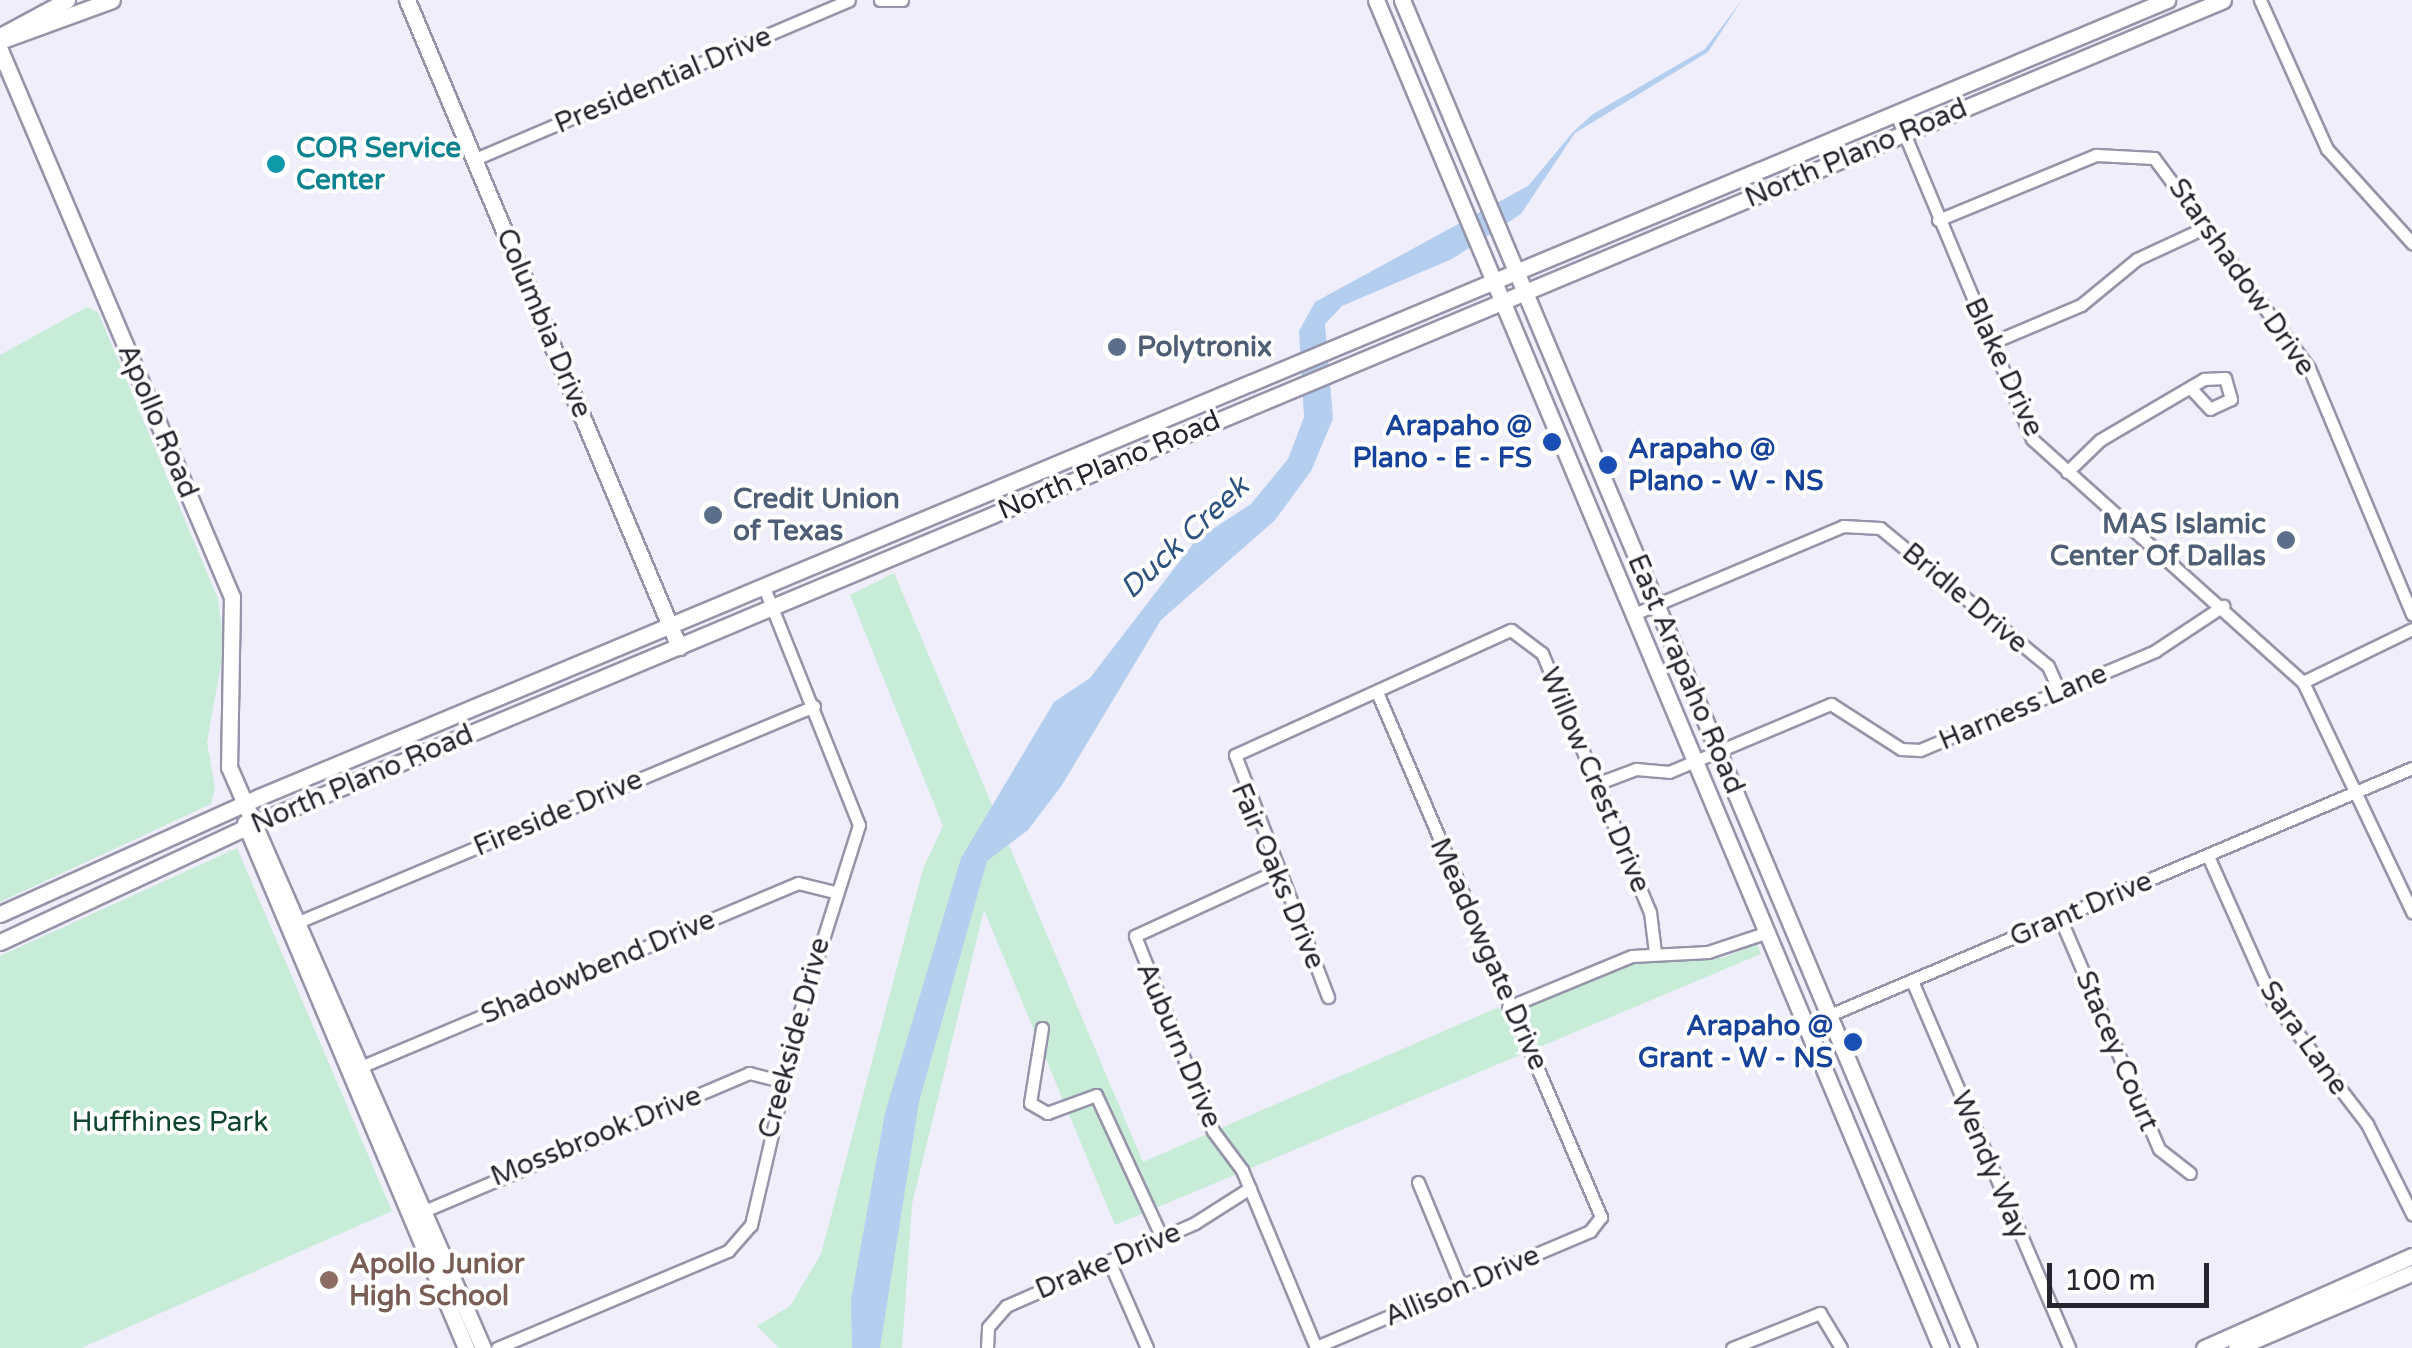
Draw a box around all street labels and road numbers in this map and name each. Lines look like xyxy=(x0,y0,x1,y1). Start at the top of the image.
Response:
street label: Presidential Drive xyxy=(550,19,776,141)
street label: North Plano Road xyxy=(1740,91,1972,215)
street label: Starshadow Drive xyxy=(2161,172,2323,382)
street label: Columbia Drive xyxy=(489,223,599,423)
street label: Blake Drive xyxy=(1957,292,2051,442)
street label: Apollo Road xyxy=(110,339,206,503)
street label: North Plano Road xyxy=(993,403,1225,527)
street label: Bridle Drive xyxy=(1895,536,2035,660)
street label: East Arapaho Road xyxy=(1620,549,1752,799)
street label: Harness Lane xyxy=(1934,656,2112,758)
street label: Willow Crest Drive xyxy=(1532,663,1658,897)
street label: North Plano Road xyxy=(246,717,478,841)
street label: Fireside Drive xyxy=(469,762,647,864)
street label: Fair Oaks Drive xyxy=(1224,778,1332,974)
street label: Meadowgate Drive xyxy=(1423,833,1555,1075)
street label: Grant Drive xyxy=(2005,864,2157,954)
street label: Shadowbend Drive xyxy=(476,903,720,1031)
street label: Creekside Drive xyxy=(751,934,837,1142)
street label: Auburn Drive xyxy=(1129,957,1229,1133)
street label: Stacey Court xyxy=(2068,966,2166,1136)
street label: Sara Lane xyxy=(2253,975,2355,1101)
street label: Mossbrook Drive xyxy=(486,1078,706,1194)
street label: Wendy Way xyxy=(1944,1086,2036,1244)
street label: Drake Drive xyxy=(1030,1215,1186,1307)
street label: Allison Drive xyxy=(1379,1238,1545,1334)

